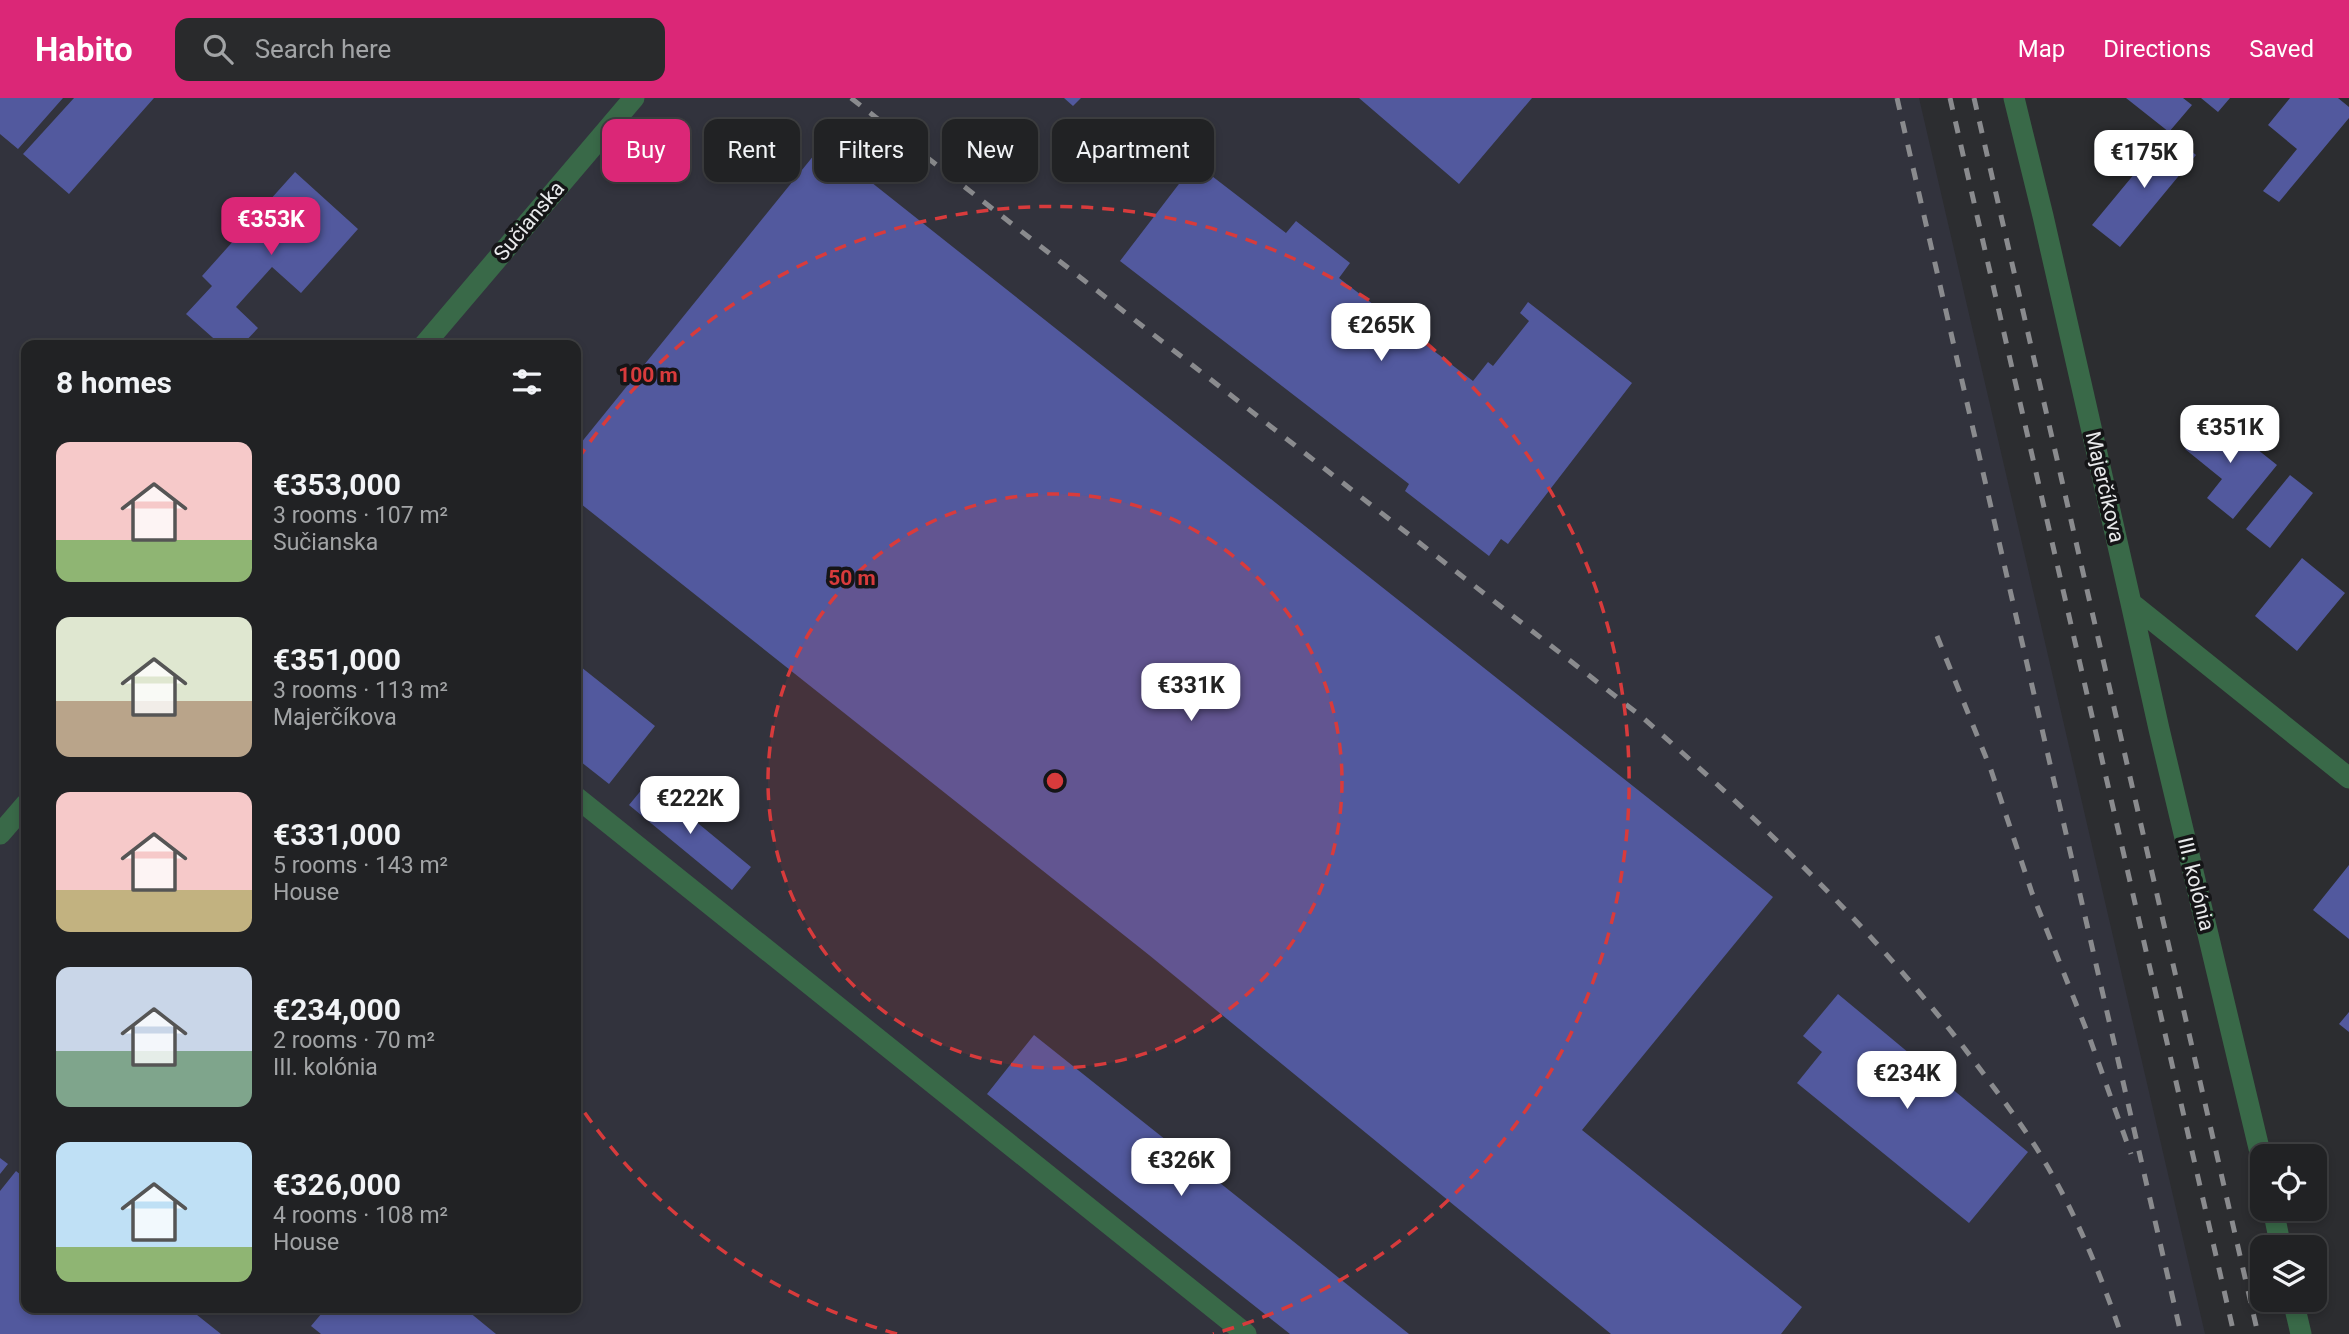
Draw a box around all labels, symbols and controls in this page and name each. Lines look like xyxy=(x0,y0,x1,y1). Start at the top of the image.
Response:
search box xyxy=(175,18,665,81)
text: Habito xyxy=(35,30,133,69)
icon: search xyxy=(199,30,237,68)
text: Search here xyxy=(255,34,391,64)
text: Map xyxy=(2018,35,2065,63)
text: Directions xyxy=(2103,35,2211,63)
text: Saved xyxy=(2249,35,2314,63)
chip: Buy xyxy=(602,119,690,182)
chip: Rent xyxy=(704,119,800,182)
chip: Filters xyxy=(814,119,928,182)
chip: New xyxy=(942,119,1038,182)
chip: Apartment xyxy=(1052,119,1214,182)
pin: €175K xyxy=(2095,130,2193,190)
text: €175K xyxy=(2110,139,2178,166)
street label: Sučianska xyxy=(489,176,569,266)
pin: €353K xyxy=(222,198,320,257)
text: €353K xyxy=(237,206,305,233)
pin: €265K xyxy=(1332,303,1430,363)
text: €265K xyxy=(1347,312,1415,339)
icon: filters xyxy=(508,363,546,401)
text: 100 m xyxy=(618,363,678,387)
text: 8 homes xyxy=(56,365,172,400)
pin: €351K xyxy=(2181,406,2279,465)
text: €351K xyxy=(2196,414,2264,441)
street label: Majerčíkova xyxy=(2081,429,2129,545)
text: €353,000 xyxy=(273,467,401,502)
icon: home xyxy=(112,470,196,554)
text: 3 rooms · 107 m² xyxy=(273,502,448,529)
text: Sučianska xyxy=(273,529,378,556)
text: 50 m xyxy=(828,566,876,590)
text: €351,000 xyxy=(273,642,401,677)
icon: home xyxy=(112,645,196,729)
pin: €331K xyxy=(1142,664,1240,723)
text: €331K xyxy=(1157,672,1225,699)
text: 3 rooms · 113 m² xyxy=(273,677,448,704)
text: Majerčíkova xyxy=(273,704,397,731)
centre of rings xyxy=(1043,769,1067,793)
pin: €222K xyxy=(641,776,739,836)
text: €222K xyxy=(656,785,724,812)
text: €331,000 xyxy=(273,817,401,852)
icon: home xyxy=(112,820,196,904)
street label: III. kolónia xyxy=(2173,835,2219,933)
text: 5 rooms · 143 m² xyxy=(273,852,448,879)
text: House xyxy=(273,879,339,906)
text: €234,000 xyxy=(273,992,401,1027)
icon: home xyxy=(112,995,196,1079)
text: 2 rooms · 70 m² xyxy=(273,1027,435,1054)
pin: €234K xyxy=(1858,1052,1956,1111)
text: III. kolónia xyxy=(273,1054,378,1081)
text: €234K xyxy=(1873,1060,1941,1087)
pin: €326K xyxy=(1132,1138,1230,1198)
map controls xyxy=(2250,1144,2327,1312)
button: locate xyxy=(2250,1144,2327,1221)
text: €326K xyxy=(1147,1147,1215,1174)
text: €326,000 xyxy=(273,1167,401,1202)
icon: home xyxy=(112,1170,196,1254)
text: 4 rooms · 108 m² xyxy=(273,1202,448,1229)
text: House xyxy=(273,1229,339,1256)
button: layers xyxy=(2250,1235,2327,1312)

